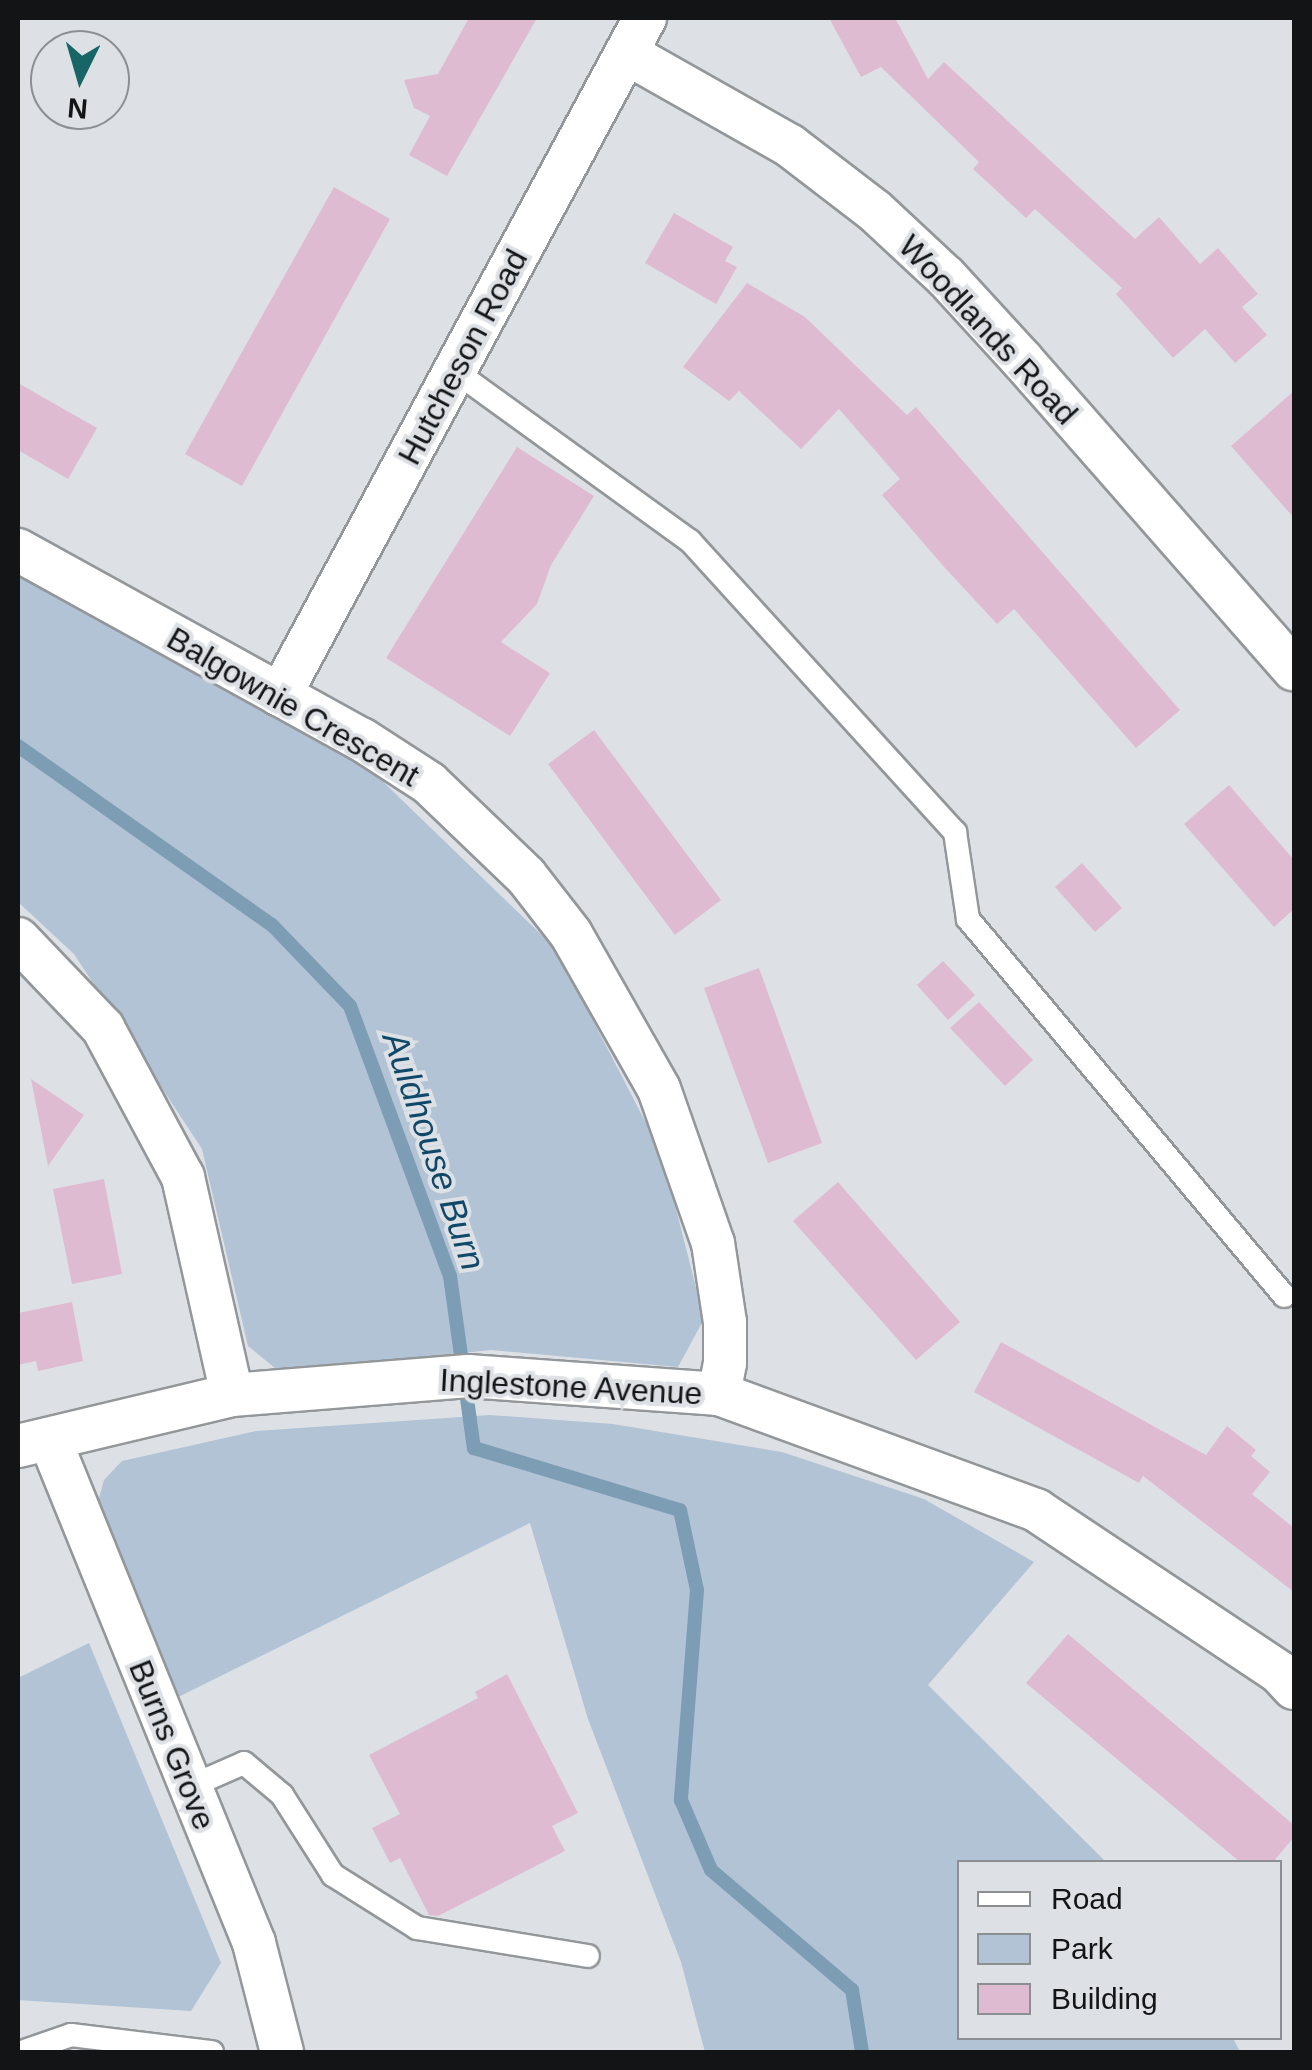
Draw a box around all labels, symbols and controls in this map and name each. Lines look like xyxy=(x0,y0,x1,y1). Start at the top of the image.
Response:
north arrow xyxy=(30,30,130,130)
text: N xyxy=(66,92,89,125)
street label: Woodlands Road xyxy=(890,227,1086,433)
street label: Hutcheson Road xyxy=(390,243,536,471)
street label: Balgownie Crescent xyxy=(160,619,426,795)
water label: Auldhouse Burn xyxy=(374,1026,494,1276)
street label: Inglestone Avenue xyxy=(438,1361,704,1413)
street label: Burns Grove xyxy=(121,1655,223,1835)
legend xyxy=(957,1860,1282,2040)
text: Road xyxy=(1051,1882,1123,1915)
text: Park xyxy=(1051,1932,1113,1965)
text: Building xyxy=(1051,1982,1158,2015)

